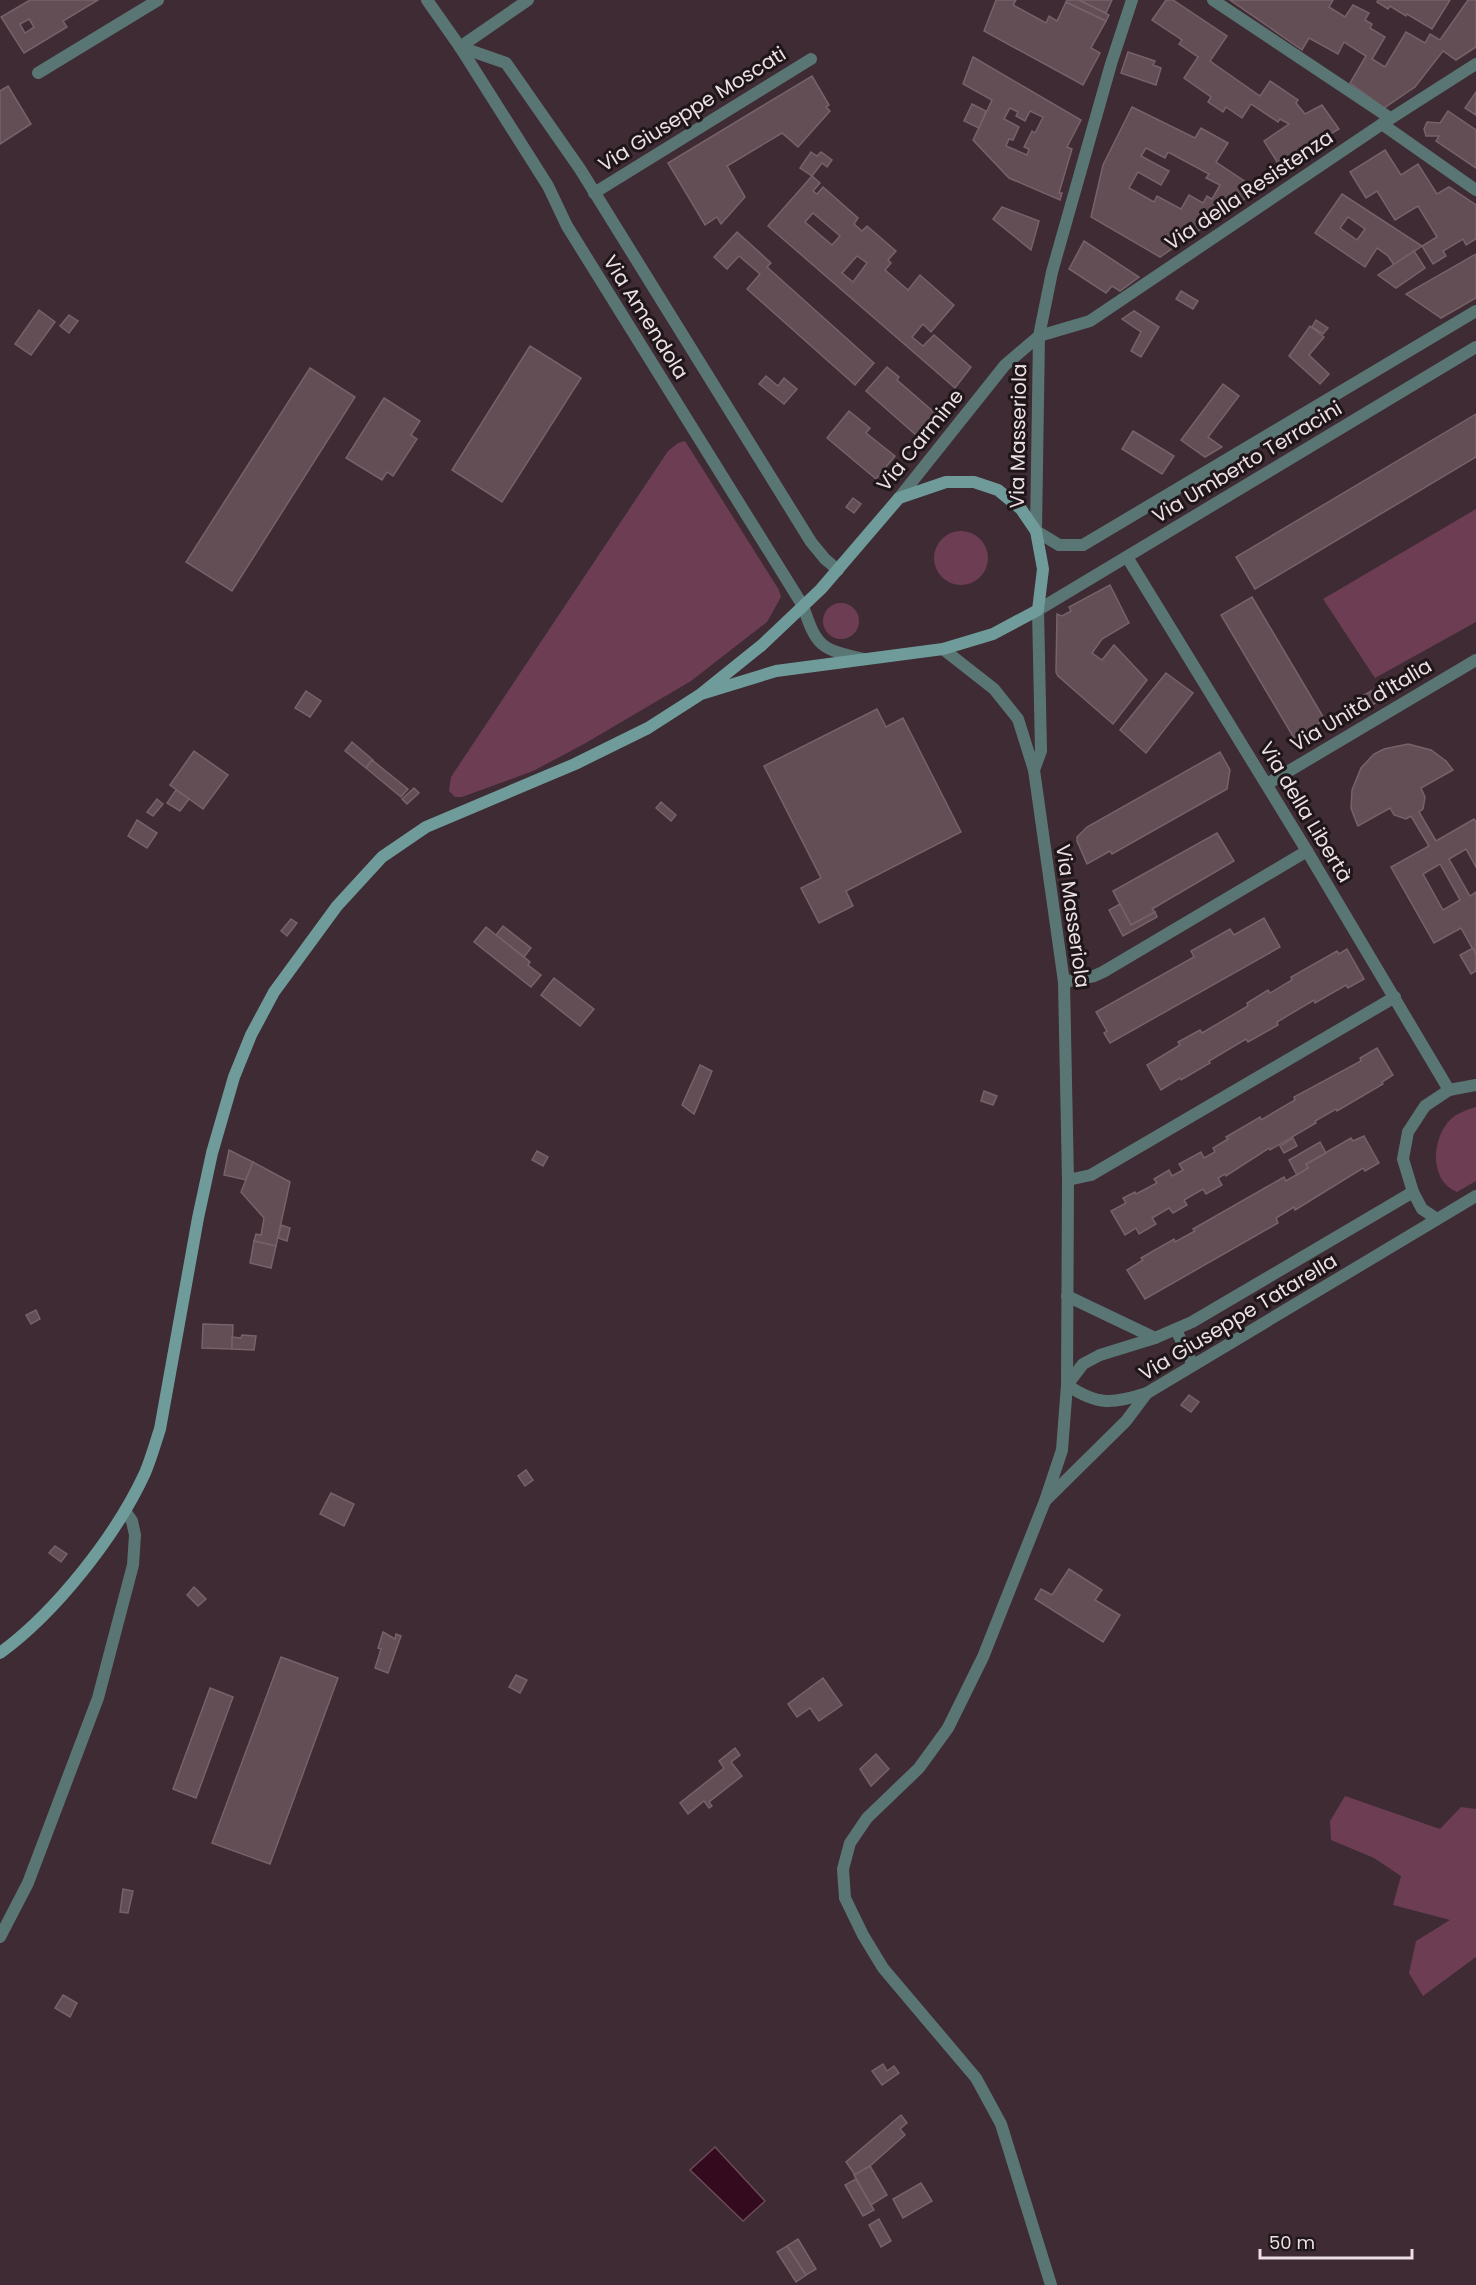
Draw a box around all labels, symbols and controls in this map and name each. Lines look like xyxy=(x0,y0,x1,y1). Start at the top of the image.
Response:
street label: Via Giuseppe Moscati xyxy=(593,40,791,178)
street label: Via della Resistenza xyxy=(1159,123,1339,257)
street label: Via Amendola xyxy=(597,250,695,384)
street label: Via Masseriola xyxy=(1003,363,1033,509)
street label: Via Carmine xyxy=(870,383,970,497)
street label: Via Umberto Terracini xyxy=(1147,394,1347,530)
street label: Via Unità d'Italia xyxy=(1285,652,1437,758)
street label: Via della Libertà xyxy=(1253,736,1359,888)
street label: Via Masseriola xyxy=(1049,842,1097,990)
street label: Via Giuseppe Tatarella xyxy=(1134,1247,1342,1387)
scale bar xyxy=(1260,2222,1412,2260)
text: 50 m xyxy=(1269,2230,1315,2255)

